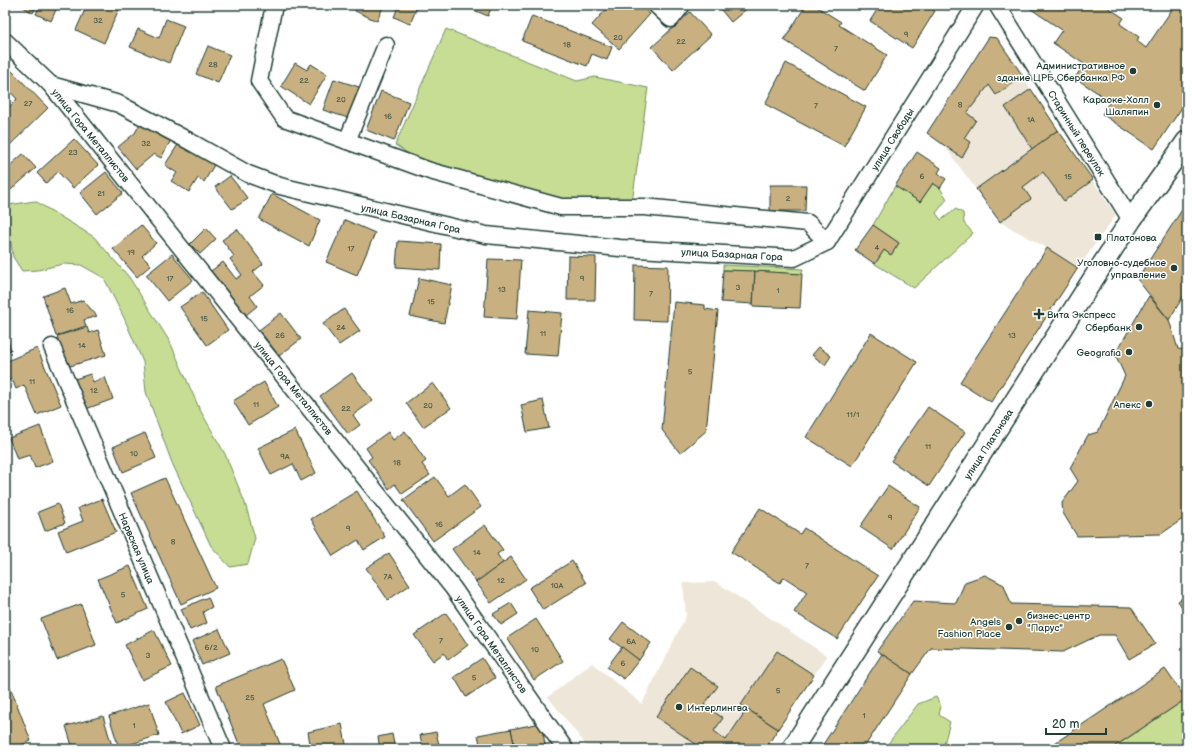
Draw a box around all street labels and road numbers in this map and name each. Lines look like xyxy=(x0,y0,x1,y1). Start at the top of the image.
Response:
street label: улица Гора Металлистов xyxy=(49,87,132,185)
street label: Старинный переулок xyxy=(1045,89,1108,179)
street label: улица Свободы xyxy=(869,106,917,173)
street label: улица Базарная Гора xyxy=(360,202,462,236)
street label: улица Базарная Гора xyxy=(681,246,783,264)
street label: улица Гора Металлистов xyxy=(252,340,335,438)
street label: улица Платонова xyxy=(962,407,1016,482)
street label: Нарвская улица xyxy=(116,511,157,586)
street label: улица Гора Металлистов xyxy=(453,593,530,696)

